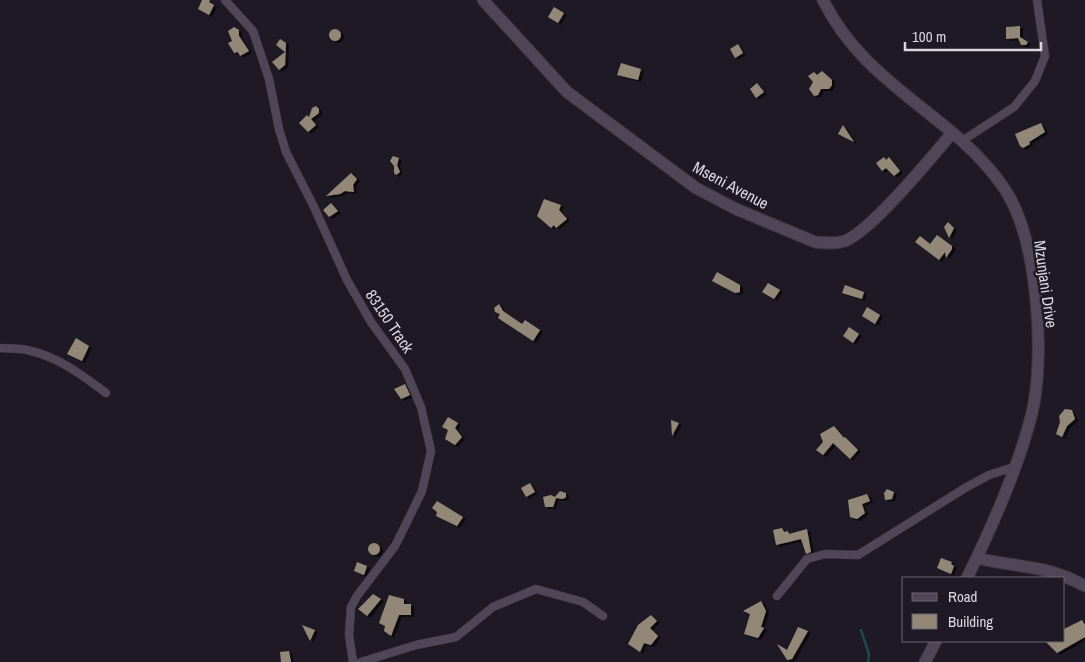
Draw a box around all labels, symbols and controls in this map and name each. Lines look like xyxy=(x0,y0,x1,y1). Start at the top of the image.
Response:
scale bar xyxy=(905,20,1041,52)
text: 100 m xyxy=(912,26,946,47)
street label: Mseni Avenue xyxy=(689,156,773,214)
street label: Mzunjani Drive xyxy=(1029,239,1063,329)
street label: 83150 Track xyxy=(361,285,420,357)
legend xyxy=(902,577,1065,642)
text: Road xyxy=(948,586,977,607)
text: Building xyxy=(948,611,993,632)

